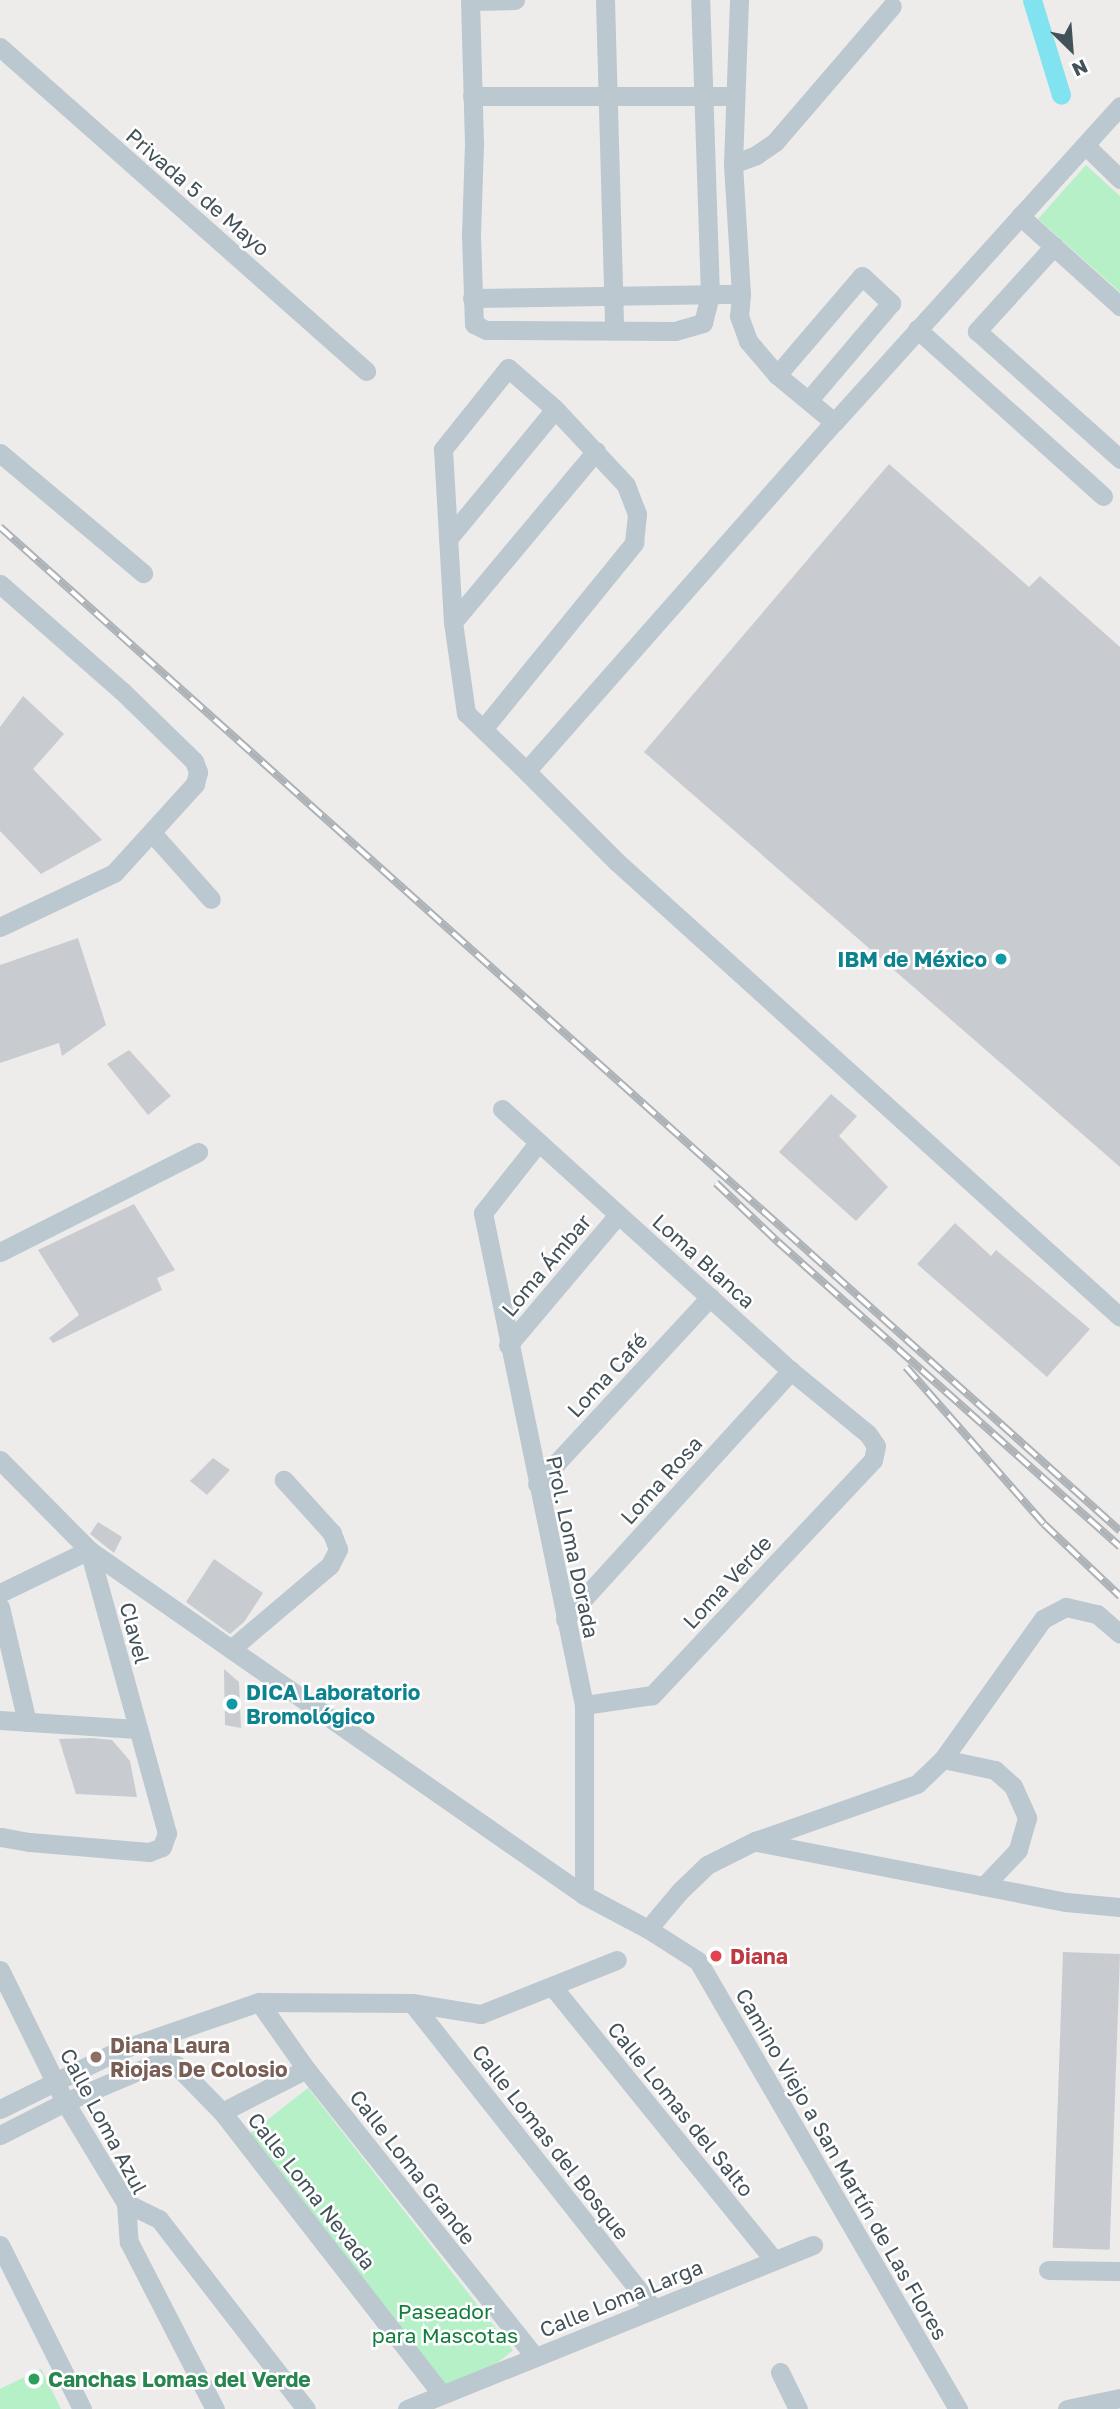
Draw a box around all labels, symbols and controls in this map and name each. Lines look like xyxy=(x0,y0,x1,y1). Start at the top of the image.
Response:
north arrow xyxy=(1036,14,1106,84)
text: N xyxy=(1069,55,1092,82)
street label: Privada 5 de Mayo xyxy=(121,123,275,261)
place label: IBM de México xyxy=(837,946,987,972)
marker: IBM de México xyxy=(993,951,1009,967)
street label: Loma Blanca xyxy=(648,1208,760,1314)
street label: Loma Ámbar xyxy=(496,1209,596,1321)
street label: Loma Café xyxy=(562,1328,652,1422)
street label: Loma Rosa xyxy=(615,1431,707,1529)
street label: Prol. Loma Dorada xyxy=(541,1454,605,1640)
street label: Loma Verde xyxy=(678,1530,776,1634)
street label: Clavel xyxy=(115,1599,155,1667)
place label: DICA Laboratorio Bromológico xyxy=(246,1679,420,1729)
marker: DICA Laboratorio Bromológico xyxy=(224,1696,240,1712)
place label: Diana xyxy=(730,1943,788,1969)
marker: Diana xyxy=(708,1948,724,1964)
street label: Camino Viejo a San Martín de Las Flores xyxy=(731,1984,953,2344)
street label: Calle Lomas del Salto xyxy=(603,2016,759,2202)
place label: Diana Laura Riojas De Colosio xyxy=(110,2032,288,2082)
street label: Calle Lomas del Bosque xyxy=(467,2039,635,2245)
street label: Calle Loma Azul xyxy=(55,2044,153,2198)
marker: Diana Laura Riojas De Colosio xyxy=(88,2049,104,2065)
street label: Calle Loma Grande xyxy=(345,2085,481,2249)
street label: Calle Loma Nevada xyxy=(243,2107,381,2275)
street label: Calle Loma Larga xyxy=(536,2254,706,2342)
park label: Paseador para Mascotas xyxy=(372,2298,518,2348)
place label: Canchas Lomas del Verde xyxy=(48,2366,311,2392)
marker: Canchas Lomas del Verde xyxy=(26,2371,42,2387)

